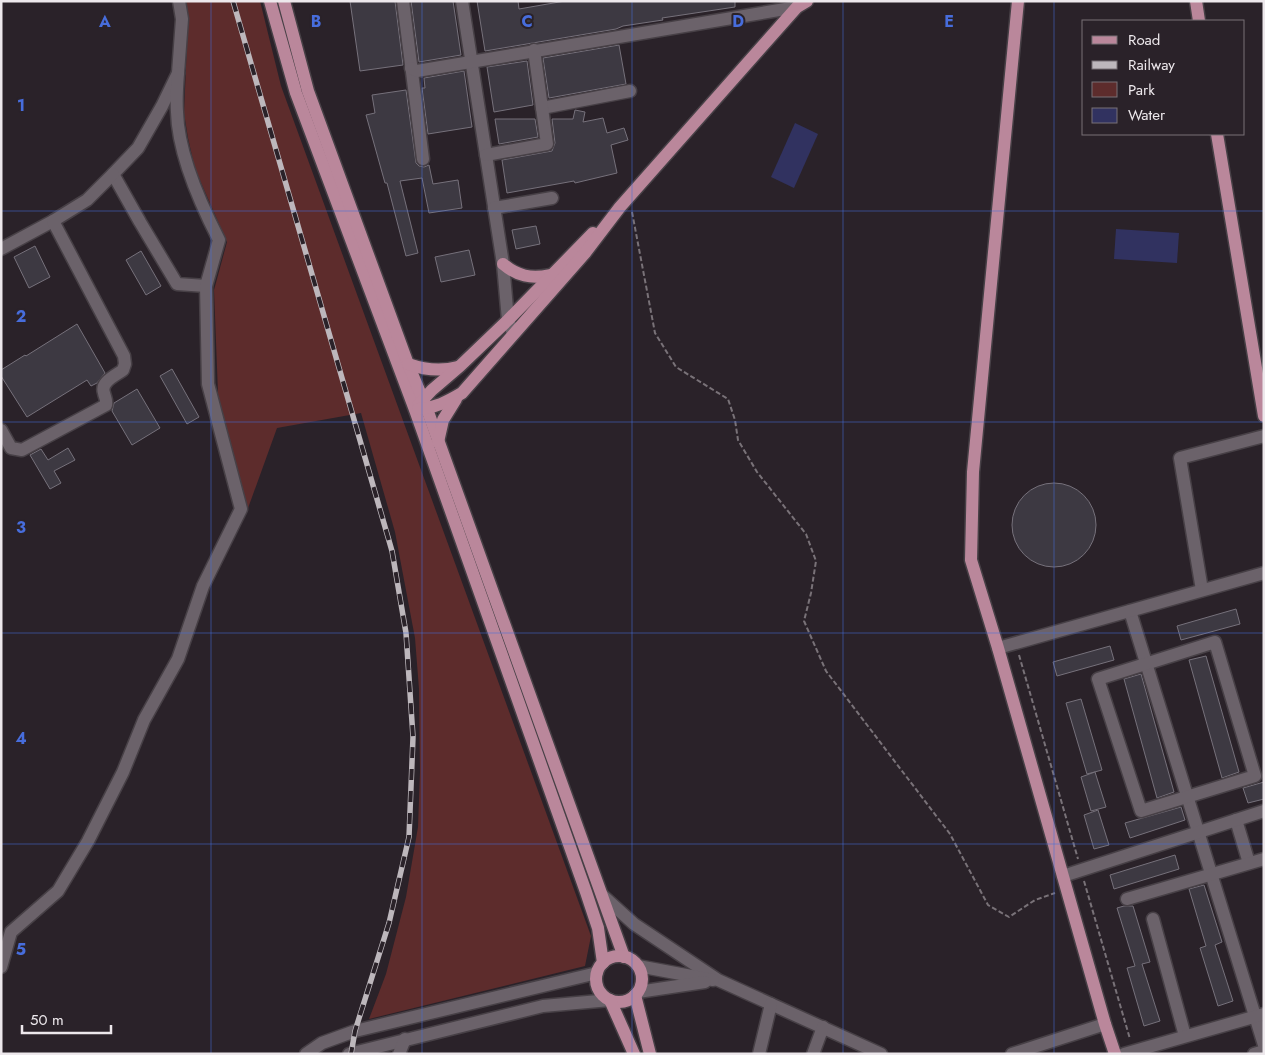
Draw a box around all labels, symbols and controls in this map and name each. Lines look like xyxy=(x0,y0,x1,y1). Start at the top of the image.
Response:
text: A xyxy=(98,10,111,33)
text: B xyxy=(311,10,321,33)
text: C xyxy=(521,10,533,33)
text: D xyxy=(732,10,744,33)
text: E xyxy=(944,10,954,33)
legend xyxy=(1082,20,1245,135)
text: Road xyxy=(1128,29,1160,51)
text: Railway xyxy=(1128,54,1175,76)
text: Park xyxy=(1128,79,1155,101)
text: 1 xyxy=(17,94,25,117)
text: Water xyxy=(1128,104,1166,126)
text: 2 xyxy=(16,305,26,328)
text: 3 xyxy=(16,516,26,539)
text: 4 xyxy=(15,727,27,750)
text: 5 xyxy=(16,938,26,961)
scale bar xyxy=(22,1002,111,1034)
text: 50 m xyxy=(30,1009,64,1031)

